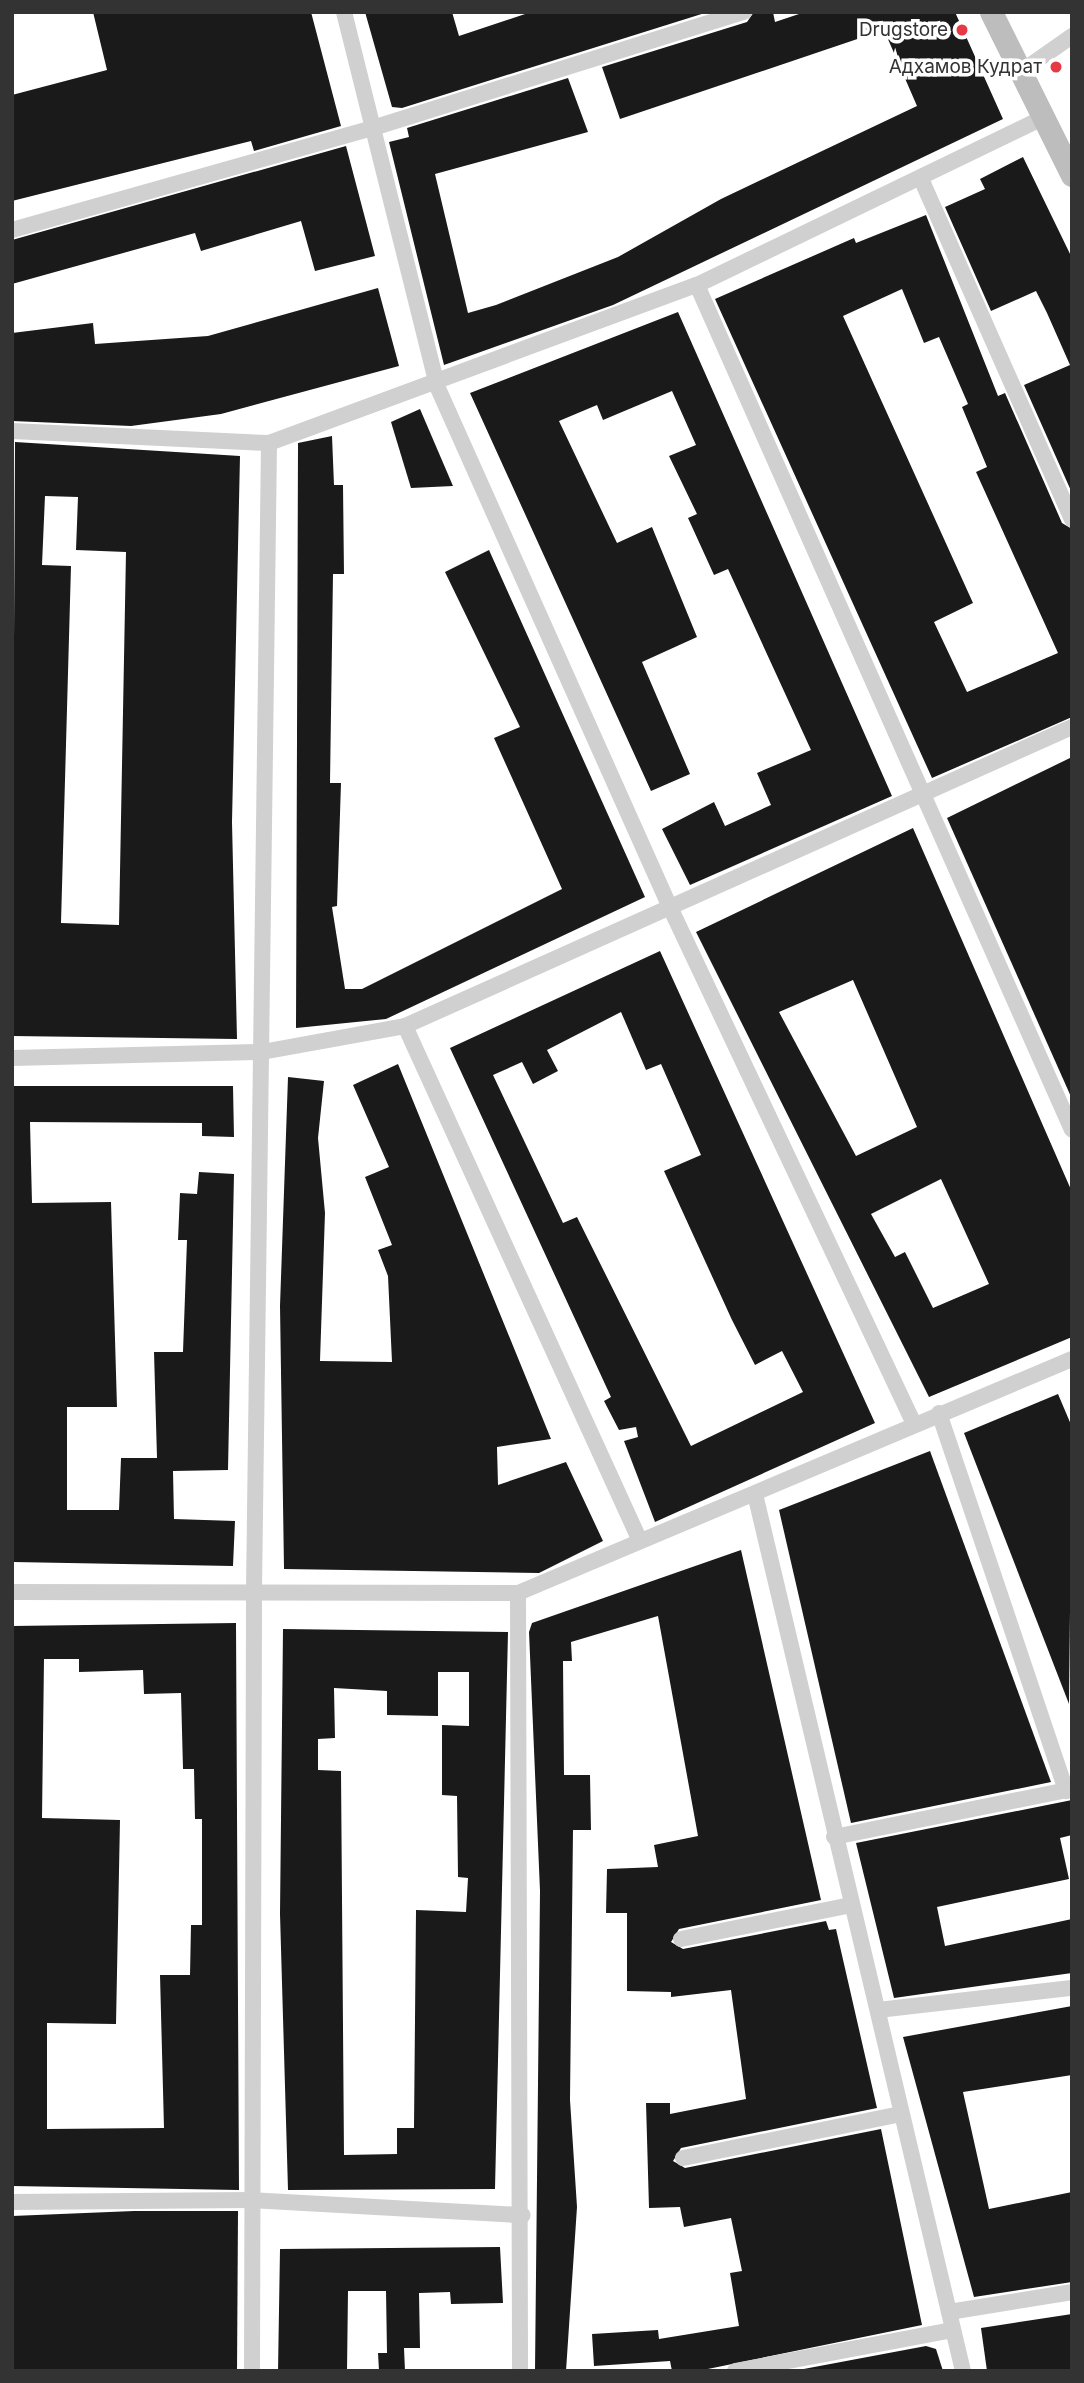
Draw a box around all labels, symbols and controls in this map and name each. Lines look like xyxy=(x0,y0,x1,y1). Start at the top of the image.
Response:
place label: Drugstore xyxy=(859,19,948,41)
marker: Drugstore xyxy=(954,22,970,38)
place label: Адхамов Кудрат xyxy=(889,56,1042,78)
marker: Адхамов Кудрат xyxy=(1048,59,1064,75)

